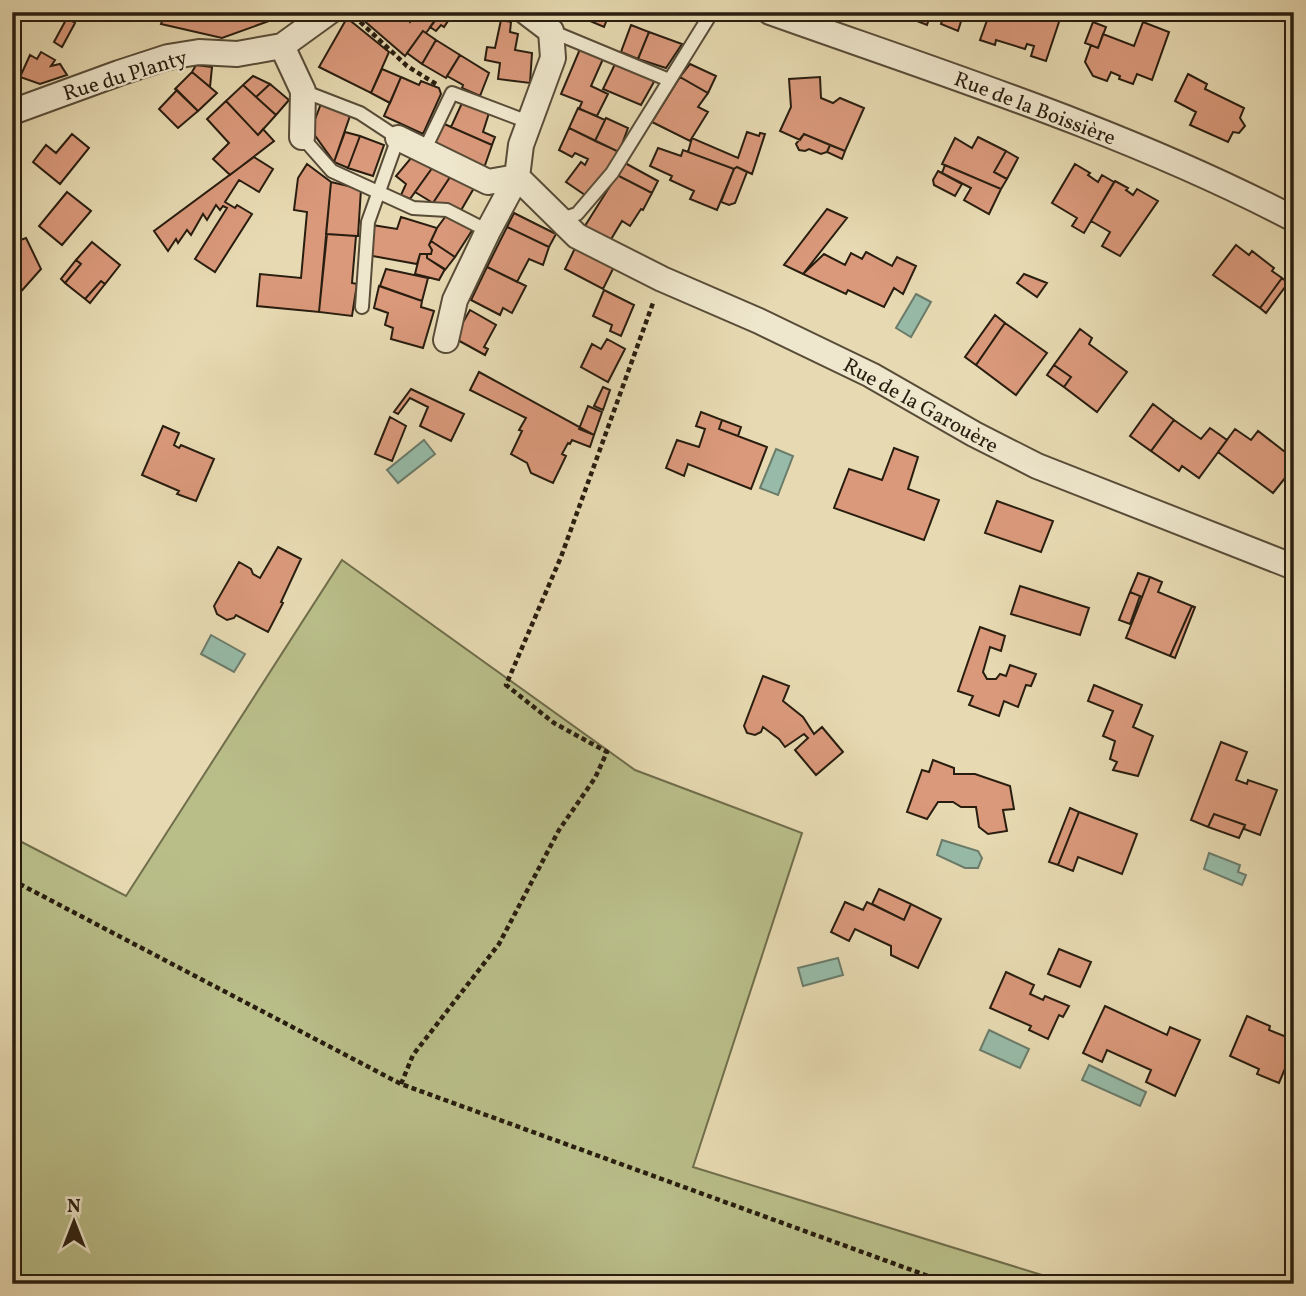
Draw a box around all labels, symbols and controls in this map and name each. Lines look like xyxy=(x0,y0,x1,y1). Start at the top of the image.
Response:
street label: Rue du Planty xyxy=(60,44,192,109)
street label: Rue de la Boissière xyxy=(949,65,1119,154)
street label: Rue de la Garouère xyxy=(837,352,1003,461)
north arrow xyxy=(38,1188,108,1258)
text: N xyxy=(67,1194,81,1220)

